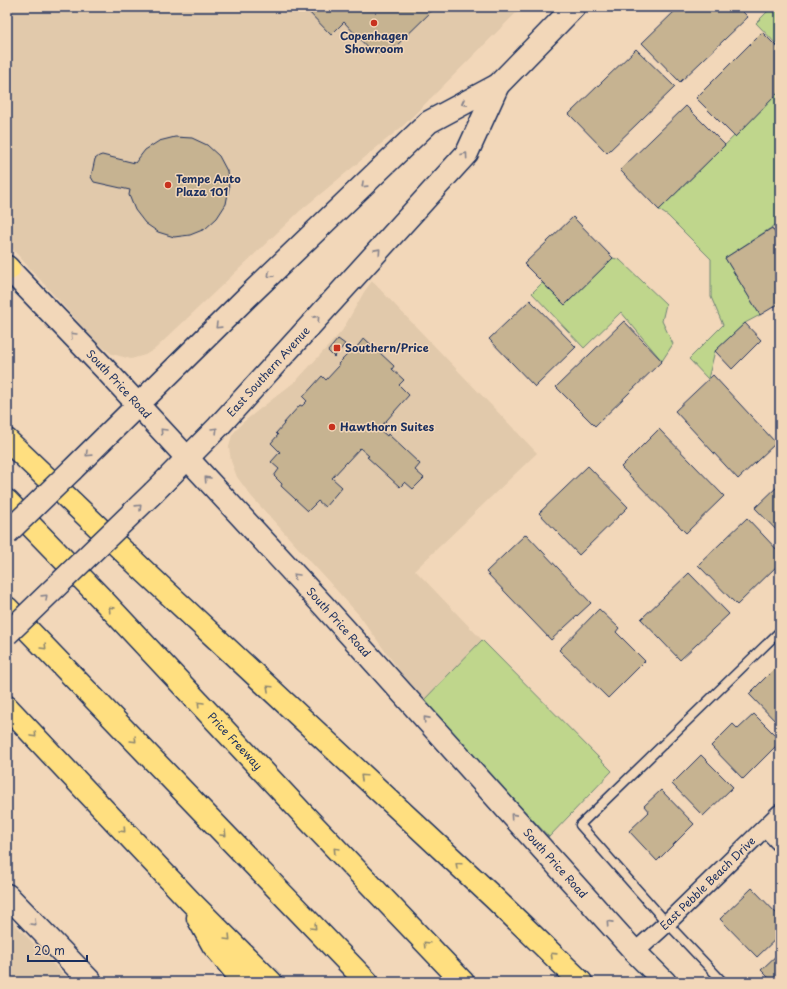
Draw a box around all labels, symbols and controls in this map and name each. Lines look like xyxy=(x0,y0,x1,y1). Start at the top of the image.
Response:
marker: Copenhagen Showroom xyxy=(369,18,379,28)
place label: Copenhagen Showroom xyxy=(340,27,408,57)
one-way arrow xyxy=(461,99,468,106)
one-way arrow xyxy=(460,152,467,159)
place label: Tempe Auto Plaza 101 xyxy=(176,170,241,200)
marker: Tempe Auto Plaza 101 xyxy=(163,180,173,190)
one-way arrow xyxy=(361,180,369,188)
one-way arrow xyxy=(374,248,381,256)
one-way arrow xyxy=(267,270,275,278)
one-way arrow xyxy=(313,315,320,322)
one-way arrow xyxy=(215,321,223,329)
street label: East Southern Avenue xyxy=(222,322,313,420)
one-way arrow xyxy=(70,332,78,340)
place label: Southern/Price xyxy=(345,339,429,356)
marker: Southern/Price xyxy=(332,343,342,353)
street label: South Price Road xyxy=(83,346,156,422)
place label: Hawthorn Suites xyxy=(340,418,435,435)
marker: Hawthorn Suites xyxy=(327,422,337,432)
one-way arrow xyxy=(210,427,218,435)
one-way arrow xyxy=(160,429,167,436)
one-way arrow xyxy=(85,450,93,457)
one-way arrow xyxy=(204,476,212,484)
one-way arrow xyxy=(134,504,142,512)
one-way arrow xyxy=(294,574,301,581)
street label: South Price Road xyxy=(303,583,375,661)
one-way arrow xyxy=(40,594,48,602)
one-way arrow xyxy=(109,606,116,613)
one-way arrow xyxy=(39,642,47,650)
one-way arrow xyxy=(266,686,273,693)
one-way arrow xyxy=(197,701,204,709)
street label: Price Freeway xyxy=(204,708,267,773)
one-way arrow xyxy=(424,717,431,724)
one-way arrow xyxy=(29,730,36,738)
one-way arrow xyxy=(129,735,137,743)
one-way arrow xyxy=(360,774,368,782)
one-way arrow xyxy=(510,813,518,821)
street label: South Price Road xyxy=(519,824,592,902)
one-way arrow xyxy=(118,825,126,833)
one-way arrow xyxy=(219,829,227,837)
street label: East Pebble Beach Drive xyxy=(656,832,759,934)
one-way arrow xyxy=(334,847,341,855)
one-way arrow xyxy=(456,863,463,870)
one-way arrow xyxy=(29,918,37,926)
one-way arrow xyxy=(606,920,614,928)
one-way arrow xyxy=(310,922,317,930)
one-way arrow xyxy=(223,933,230,941)
scale bar xyxy=(28,937,87,963)
text: 20 m xyxy=(34,941,65,959)
one-way arrow xyxy=(423,941,431,949)
one-way arrow xyxy=(550,952,558,960)

